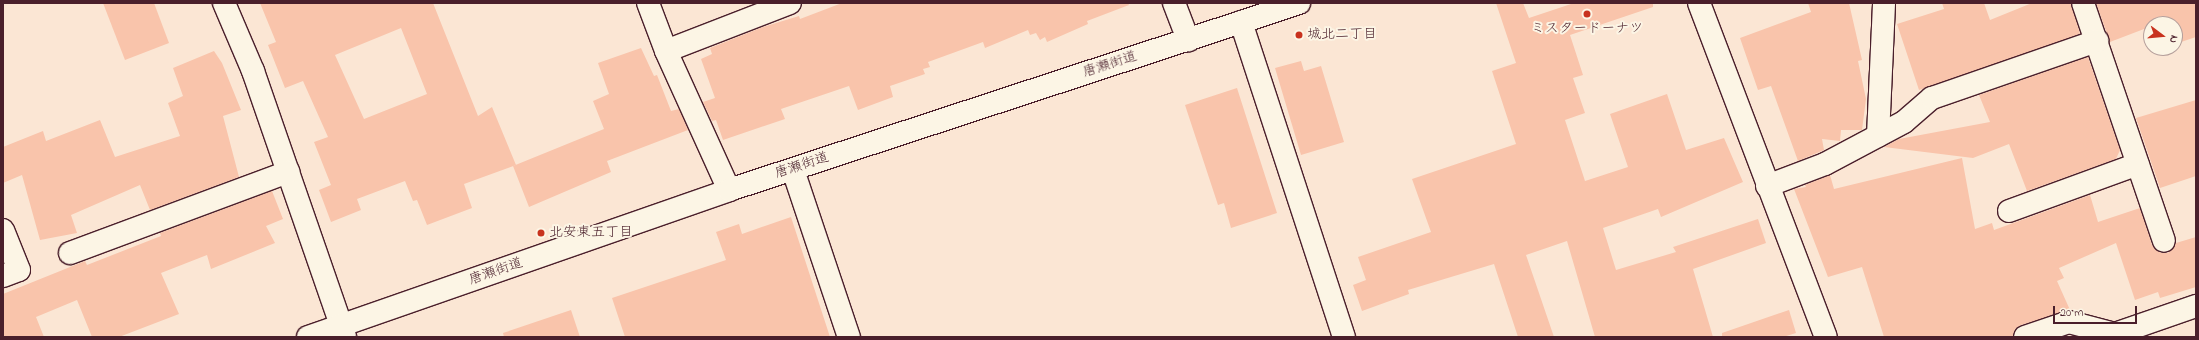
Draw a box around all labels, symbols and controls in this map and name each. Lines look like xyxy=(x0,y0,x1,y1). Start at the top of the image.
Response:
marker: ミスタードーナツ xyxy=(1582,9,1592,19)
north arrow xyxy=(2143,16,2183,56)
place label: ミスタードーナツ xyxy=(1531,21,1643,37)
place label: 城北二丁目 xyxy=(1307,27,1377,43)
marker: 城北二丁目 xyxy=(1294,30,1304,40)
text: N xyxy=(2165,33,2182,45)
street label: 唐瀬街道 xyxy=(1081,48,1139,82)
street label: 唐瀬街道 xyxy=(773,149,831,183)
place label: 北安東五丁目 xyxy=(549,225,633,241)
marker: 北安東五丁目 xyxy=(536,228,546,238)
street label: 唐瀬街道 xyxy=(467,255,525,289)
scale bar xyxy=(2055,298,2139,324)
text: 20 m xyxy=(2060,304,2083,322)

